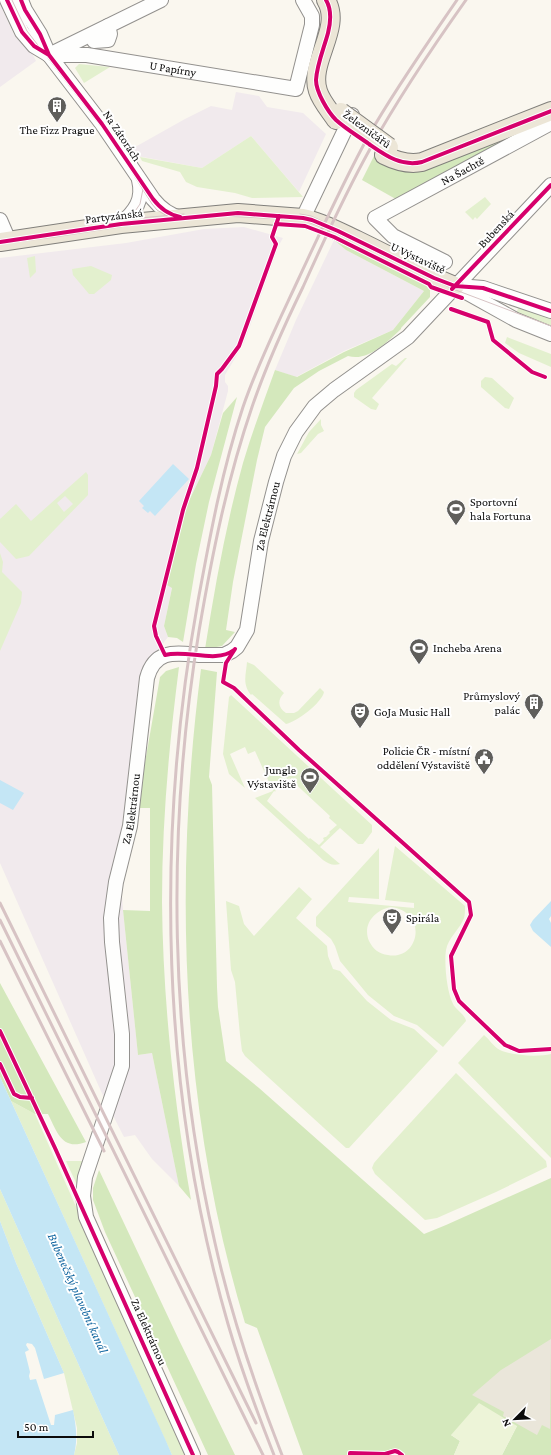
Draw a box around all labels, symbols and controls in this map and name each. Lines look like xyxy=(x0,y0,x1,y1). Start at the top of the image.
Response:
street label: U Papírny xyxy=(148,58,198,80)
building icon: The Fizz Prague xyxy=(46,95,68,123)
street label: Železničářů xyxy=(340,107,394,151)
street label: Na Zátorách xyxy=(100,108,144,165)
place label: The Fizz Prague xyxy=(20,123,94,137)
street label: Na Šachtě xyxy=(438,153,487,188)
street label: Partyzánská xyxy=(84,205,144,226)
street label: Bubenská xyxy=(475,207,517,251)
street label: U Výstaviště xyxy=(388,239,448,277)
street label: Za Elektrárnou xyxy=(253,479,283,552)
place label: Sportovní hala Fortuna xyxy=(470,495,532,523)
sports icon: Sportovní hala Fortuna xyxy=(445,498,467,526)
sports icon: Incheba Arena xyxy=(408,637,430,665)
place label: Incheba Arena xyxy=(433,641,502,655)
place label: Průmyslový palác xyxy=(463,689,520,717)
building icon: Průmyslový palác xyxy=(523,692,545,720)
theatre icon: GoJa Music Hall xyxy=(349,701,371,729)
place label: GoJa Music Hall xyxy=(374,705,450,719)
place label: Policie ČR - místní oddělení Výstaviště xyxy=(377,744,471,772)
public building icon: Policie ČR - místní oddělení Výstaviště xyxy=(473,747,495,775)
place label: Jungle Výstaviště xyxy=(247,763,296,791)
sports icon: Jungle Výstaviště xyxy=(299,766,321,794)
street label: Za Elektrárnou xyxy=(119,772,143,846)
theatre icon: Spirála xyxy=(381,907,403,935)
place label: Spirála xyxy=(406,911,440,925)
water label: Bubenečský plavební kanál xyxy=(45,1231,112,1356)
street label: Za Elektrárnou xyxy=(128,1297,170,1368)
north arrow xyxy=(495,1399,535,1439)
scale bar xyxy=(18,1413,93,1439)
text: N xyxy=(499,1417,513,1429)
text: 50 m xyxy=(24,1420,49,1434)

